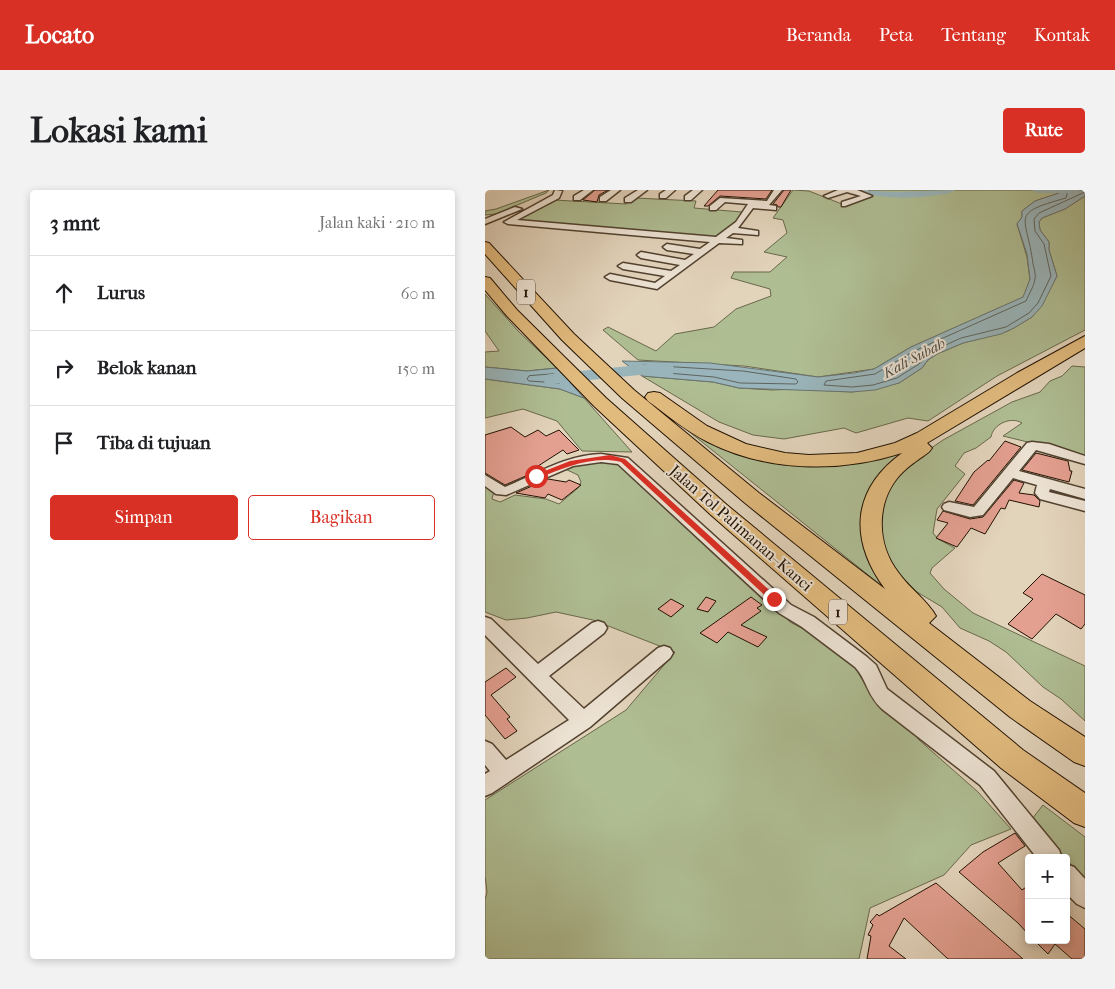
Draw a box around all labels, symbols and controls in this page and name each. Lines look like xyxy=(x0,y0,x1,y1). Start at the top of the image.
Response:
text: Locato xyxy=(25,21,94,49)
text: Beranda xyxy=(786,25,851,46)
text: Peta xyxy=(879,25,913,46)
text: Tentang xyxy=(941,25,1006,46)
text: Kontak xyxy=(1034,25,1090,46)
button: Rute xyxy=(1003,108,1085,153)
text: Lokasi kami xyxy=(30,110,207,151)
text: 3 mnt xyxy=(50,211,100,235)
text: Jalan kaki · 210 m xyxy=(319,213,435,232)
icon: ahead xyxy=(50,279,78,307)
road number: 1 xyxy=(517,280,535,304)
text: Lurus xyxy=(97,282,145,304)
text: 60 m xyxy=(401,284,435,303)
water label: Kali Subah xyxy=(879,334,949,382)
icon: right xyxy=(50,354,78,382)
text: Belok kanan xyxy=(97,357,197,379)
text: 150 m xyxy=(397,359,435,378)
icon: arrive xyxy=(50,429,78,457)
text: Tiba di tujuan xyxy=(97,432,211,454)
street label: Jalan Tol Palimanan–Kanci xyxy=(664,460,816,595)
route start xyxy=(525,465,548,488)
button: Simpan xyxy=(50,495,238,540)
button: Bagikan xyxy=(248,495,435,540)
route end xyxy=(763,588,786,611)
road number: 1 xyxy=(829,600,847,624)
map controls xyxy=(1025,854,1070,944)
button: + xyxy=(1025,854,1070,899)
button: − xyxy=(1025,899,1070,944)

